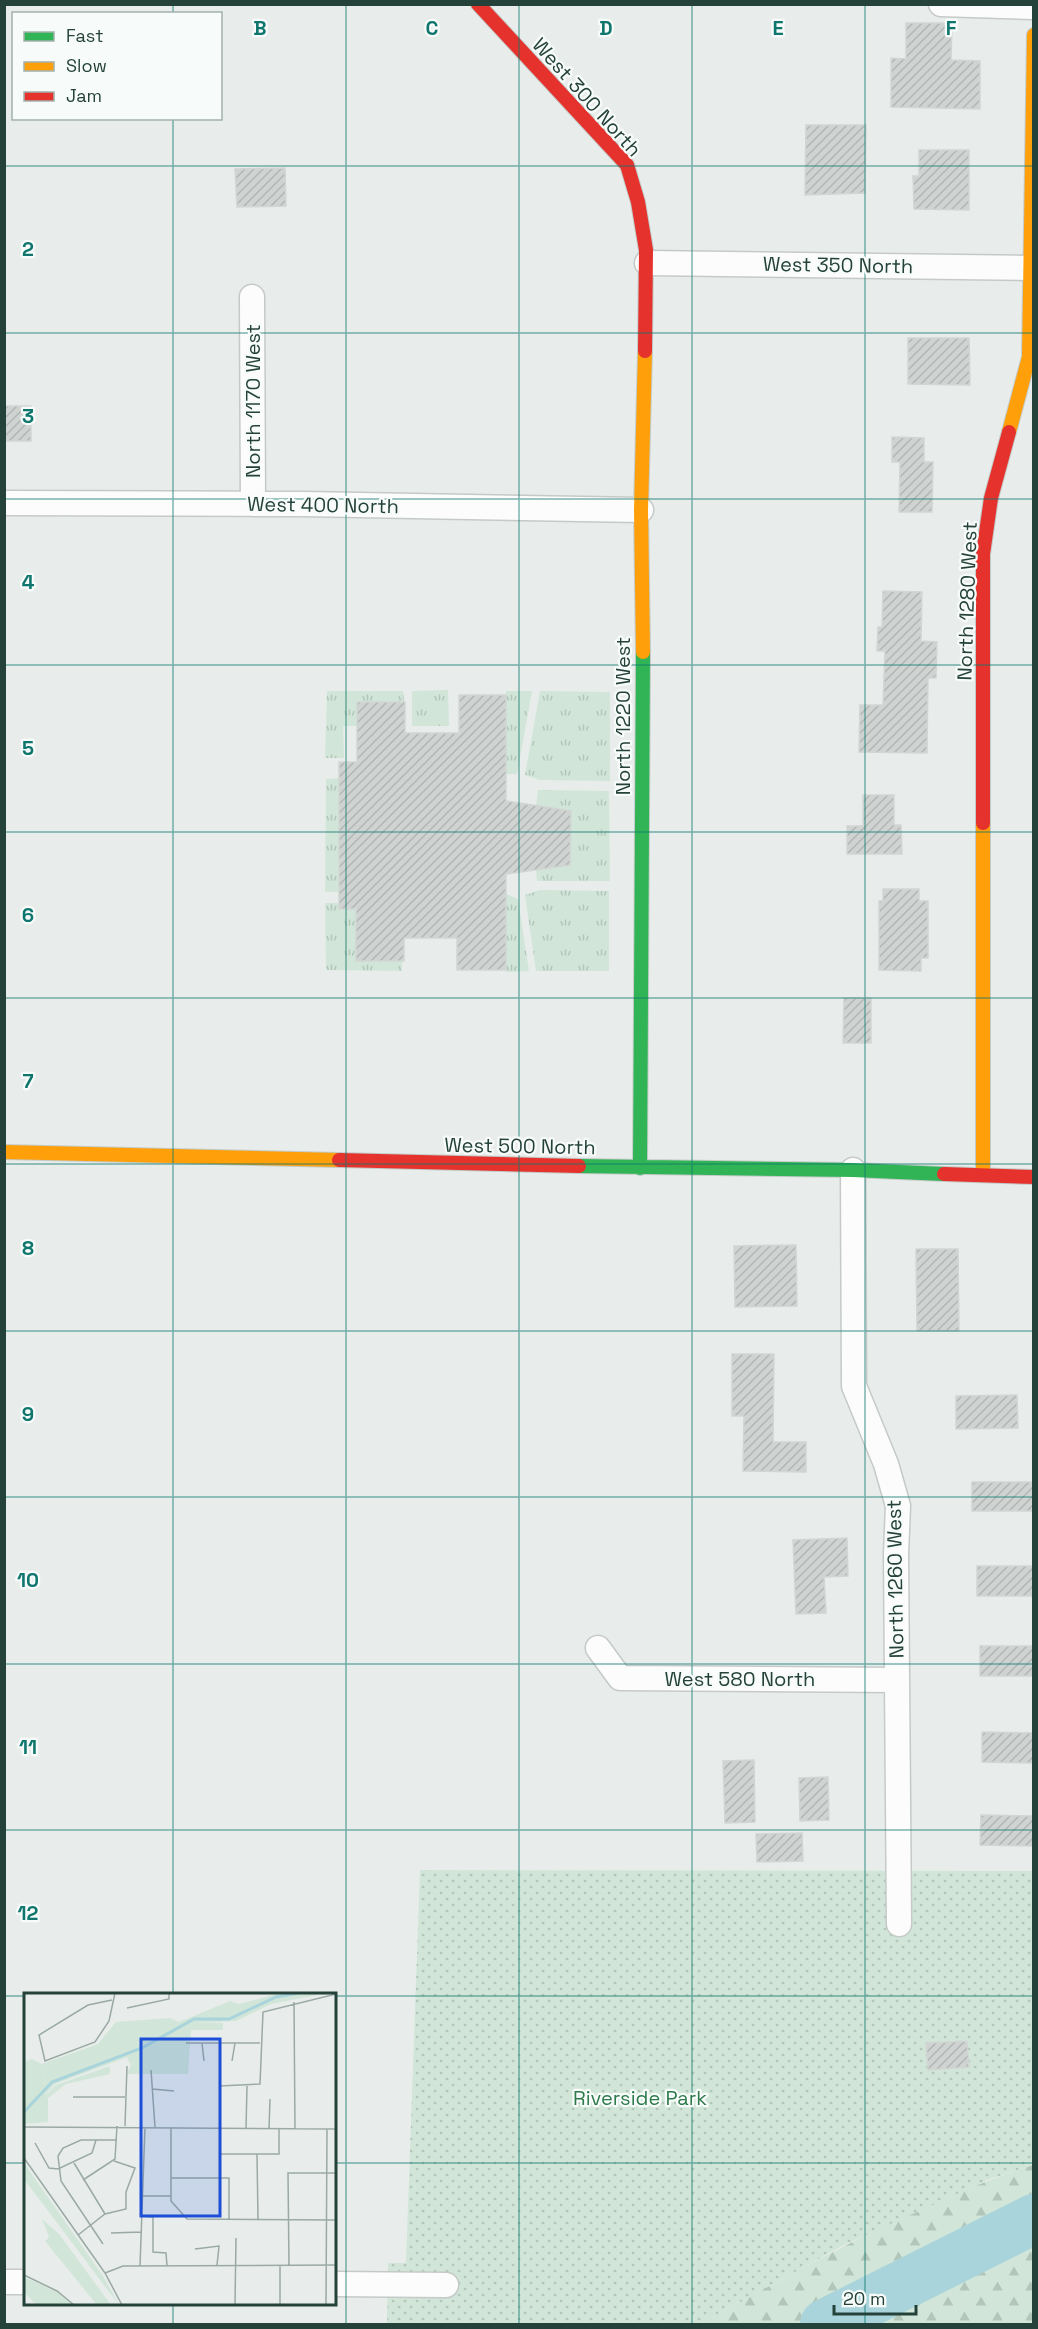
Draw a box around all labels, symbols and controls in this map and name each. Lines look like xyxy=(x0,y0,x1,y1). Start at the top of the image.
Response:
legend xyxy=(12,12,222,120)
text: B xyxy=(253,15,267,41)
text: C xyxy=(426,15,439,41)
text: D xyxy=(599,15,613,41)
text: E xyxy=(772,15,784,41)
text: F xyxy=(946,15,957,41)
text: Fast xyxy=(66,24,103,47)
street label: West 300 North xyxy=(527,32,647,162)
text: Slow xyxy=(66,54,107,77)
text: Jam xyxy=(66,84,102,107)
text: 2 xyxy=(22,236,34,262)
street label: West 350 North xyxy=(763,251,913,279)
street label: North 1170 West xyxy=(240,324,266,478)
text: 3 xyxy=(22,403,34,429)
street label: West 400 North xyxy=(247,491,399,519)
street label: North 1280 West xyxy=(951,521,983,681)
text: 4 xyxy=(22,569,35,595)
street label: North 1220 West xyxy=(610,637,636,795)
text: 5 xyxy=(22,735,34,761)
text: 6 xyxy=(22,902,34,928)
text: 7 xyxy=(22,1068,34,1094)
street label: West 500 North xyxy=(444,1132,596,1160)
text: 8 xyxy=(22,1235,34,1261)
text: 9 xyxy=(22,1401,34,1427)
street label: North 1260 West xyxy=(881,1499,909,1659)
text: 10 xyxy=(17,1567,39,1593)
street label: West 580 North xyxy=(665,1666,815,1692)
text: 11 xyxy=(19,1734,37,1760)
text: 12 xyxy=(18,1900,39,1926)
inset map xyxy=(24,1993,336,2305)
park label: Riverside Park xyxy=(573,2085,707,2111)
scale bar xyxy=(834,2278,916,2316)
text: 20 m xyxy=(843,2287,886,2310)

